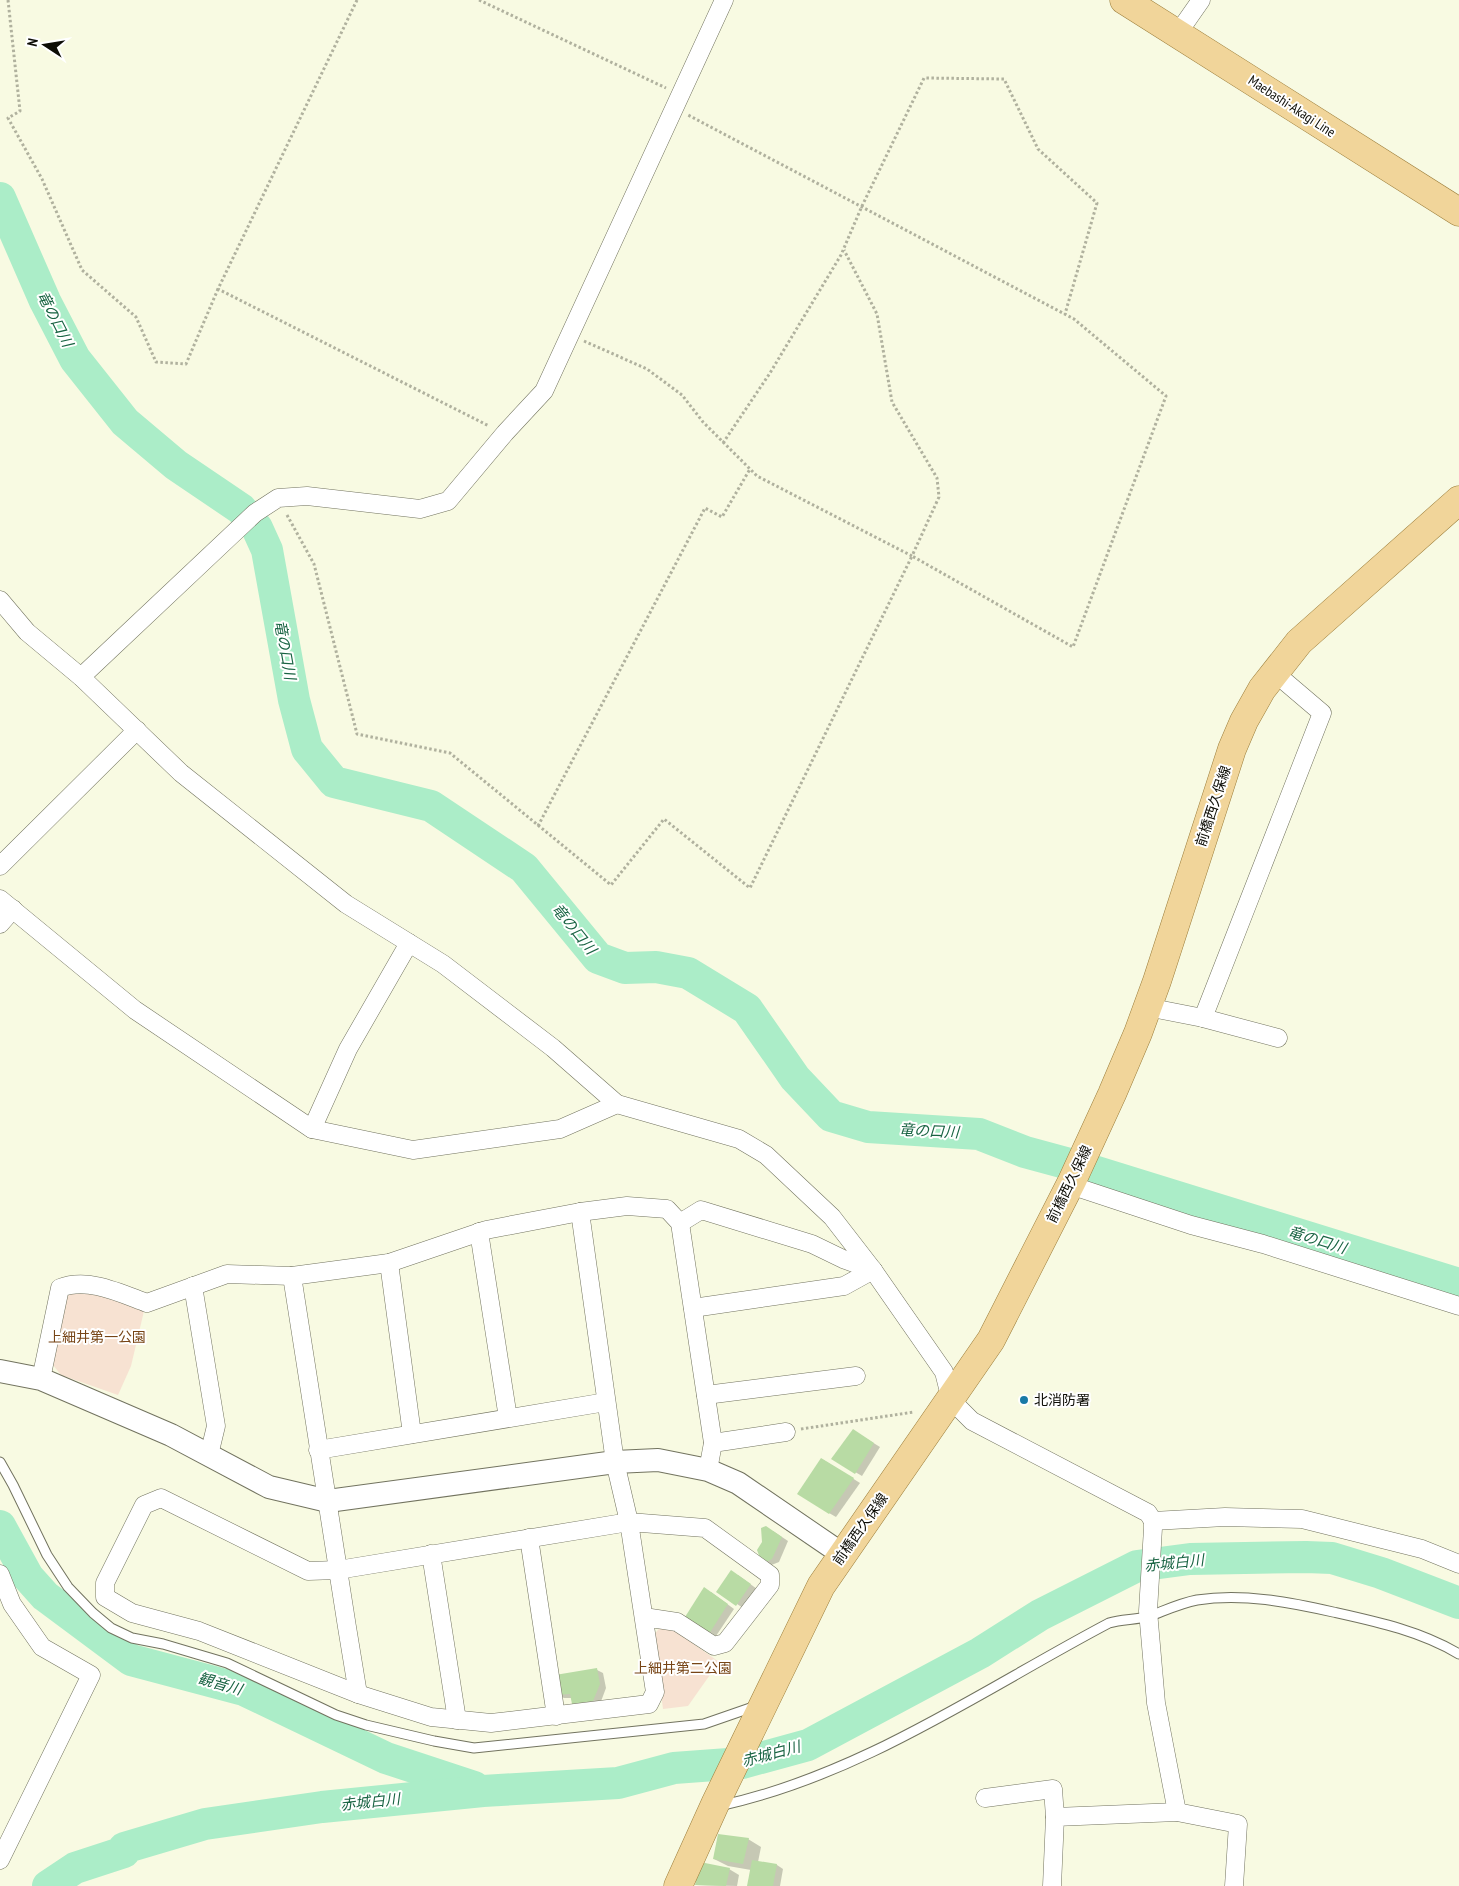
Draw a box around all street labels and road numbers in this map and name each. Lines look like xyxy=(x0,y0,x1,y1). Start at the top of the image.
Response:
street label: Maebashi-Akagi Line xyxy=(1245,71,1339,141)
street label: 前橋西久保線 xyxy=(1191,763,1235,849)
street label: 前橋西久保線 xyxy=(1042,1142,1096,1226)
street label: 前橋西久保線 xyxy=(829,1489,891,1569)

